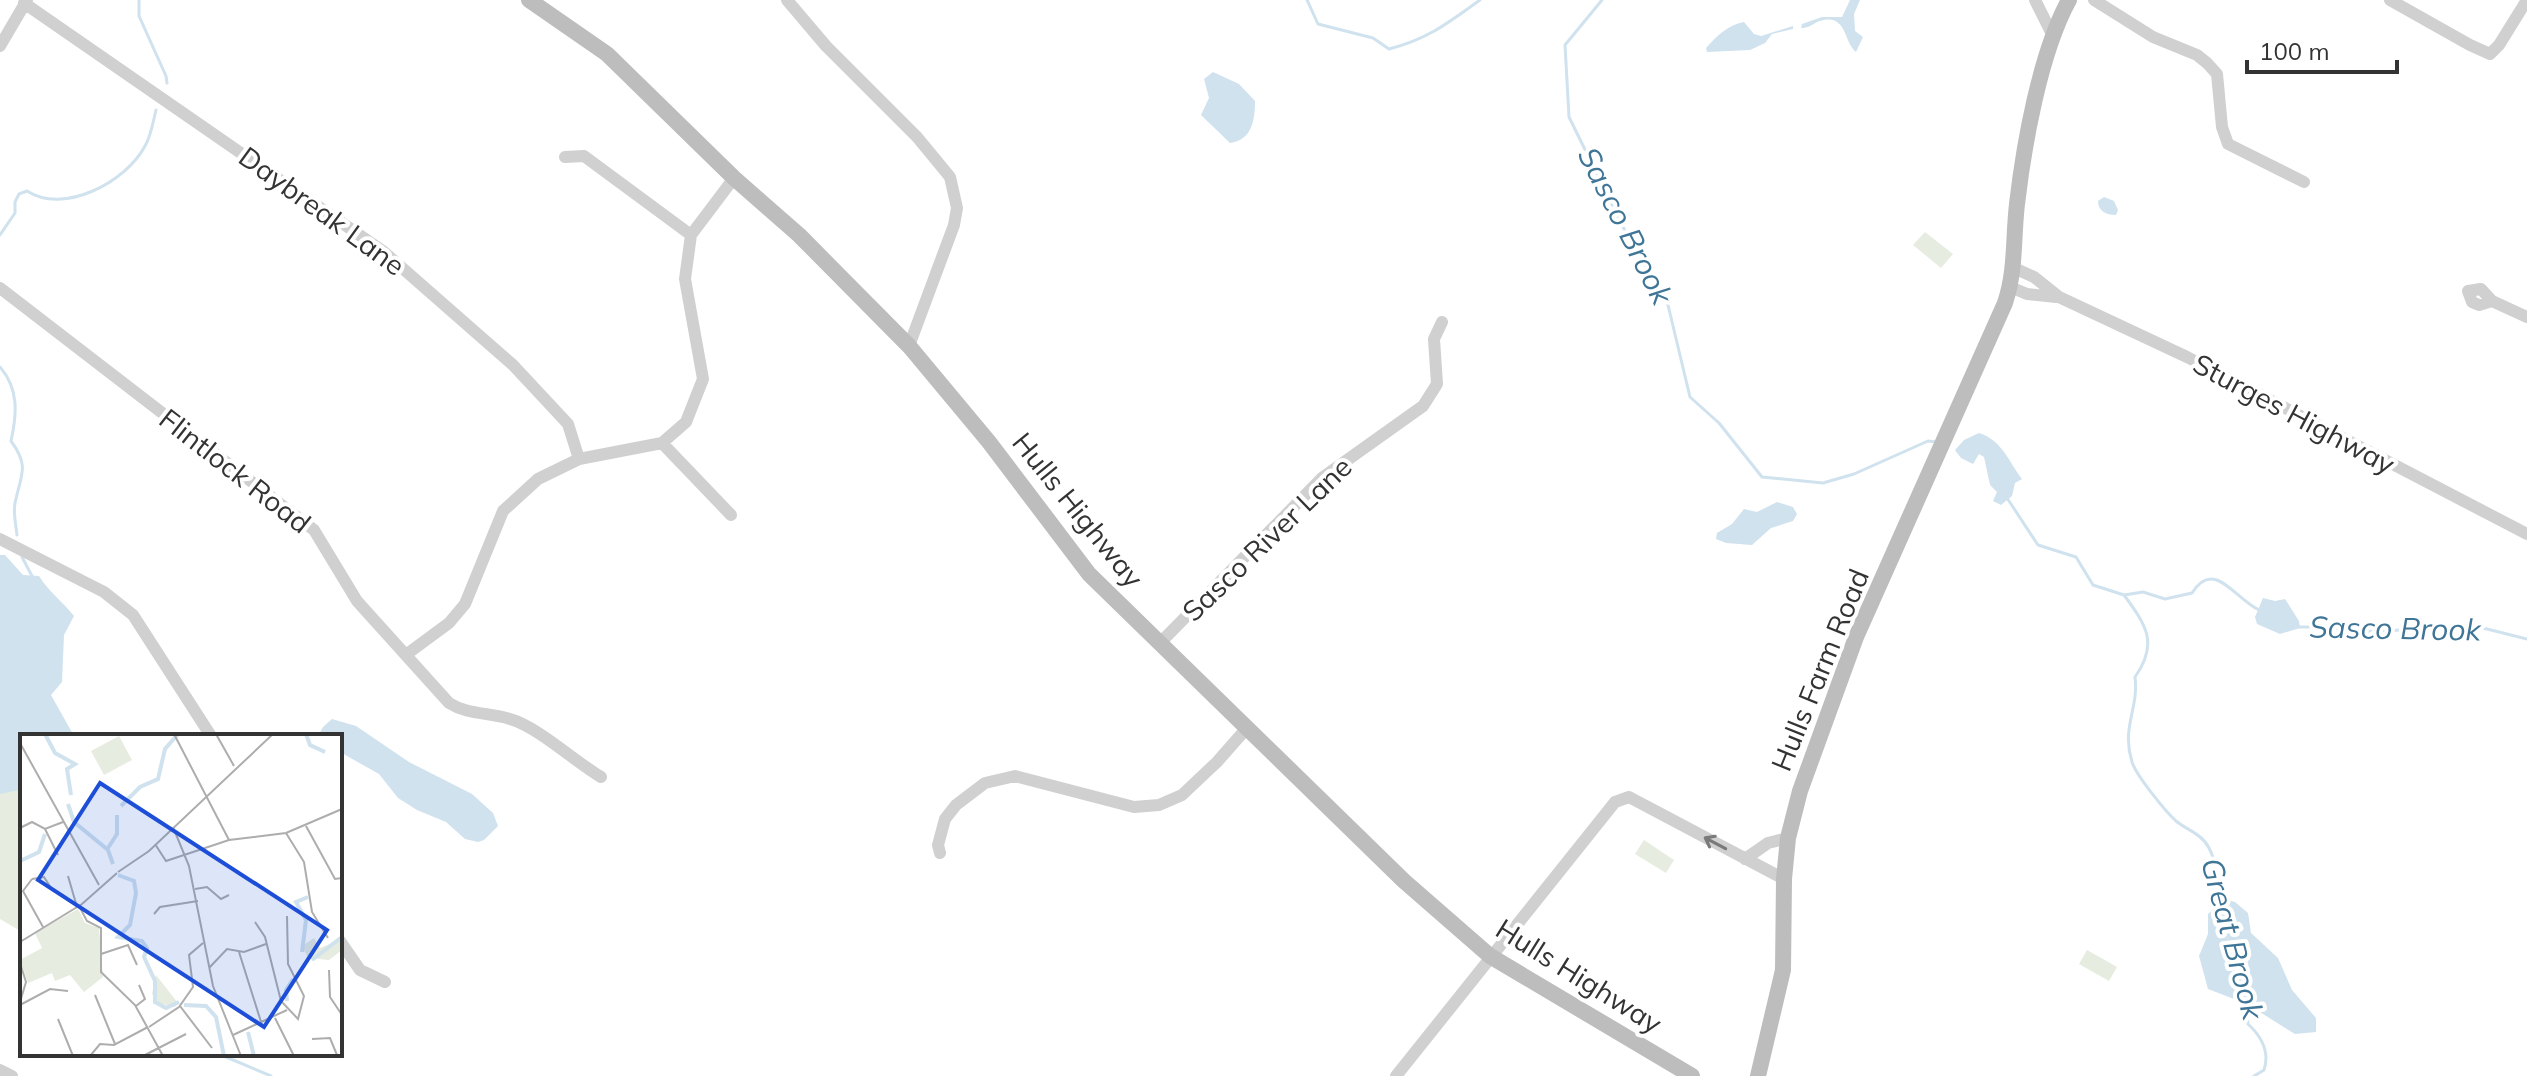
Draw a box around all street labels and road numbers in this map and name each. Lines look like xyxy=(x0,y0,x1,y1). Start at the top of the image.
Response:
street label: Daybreak Lane xyxy=(232,139,412,283)
street label: Sturges Highway xyxy=(2187,346,2401,482)
street label: Flintlock Road xyxy=(153,401,318,540)
street label: Hulls Highway xyxy=(1005,425,1152,594)
street label: Sasco River Lane xyxy=(1175,449,1359,628)
street label: Hulls Farm Road xyxy=(1763,564,1876,776)
street label: Hulls Highway xyxy=(1490,911,1669,1041)

